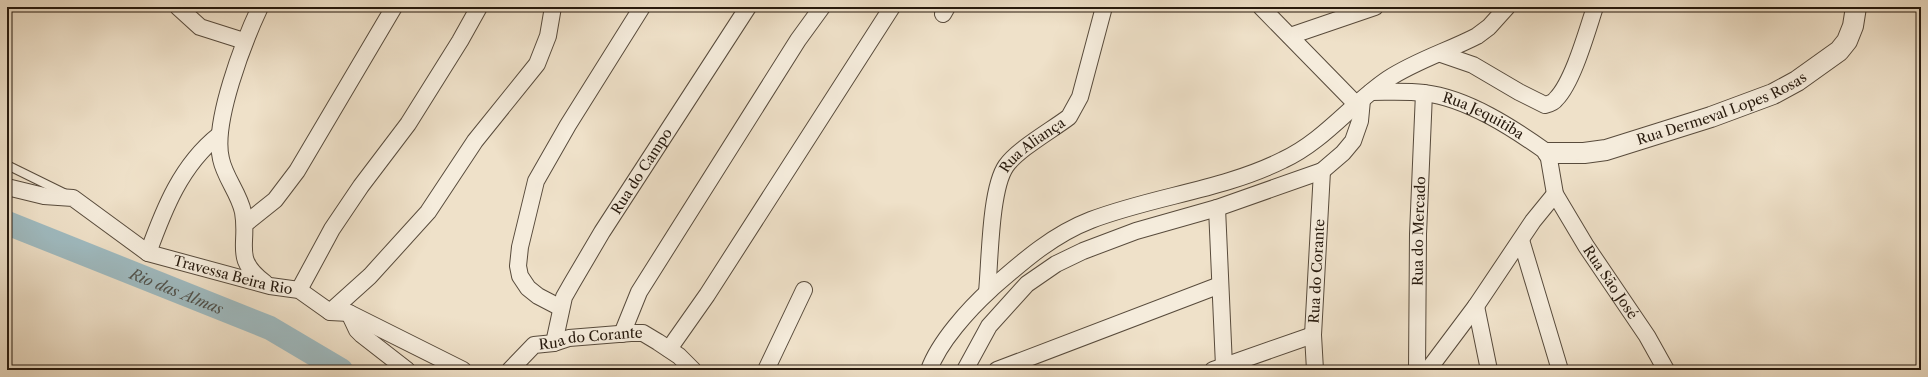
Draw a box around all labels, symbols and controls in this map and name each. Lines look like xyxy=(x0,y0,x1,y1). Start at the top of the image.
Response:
street label: Rua Dermeval Lopes Rosas xyxy=(1634,68,1810,149)
street label: Rua Jequitiba xyxy=(1441,88,1528,143)
street label: Rua Aliança xyxy=(995,113,1069,176)
street label: Rua do Campo xyxy=(607,125,676,218)
street label: Rua do Mercado xyxy=(1409,176,1429,286)
street label: Rua do Corante xyxy=(1305,218,1328,324)
street label: Rua São José xyxy=(1579,242,1642,323)
street label: Travessa Beira Rio xyxy=(171,251,294,298)
water label: Rio das Almas xyxy=(126,263,227,318)
street label: Rua do Corante xyxy=(538,324,643,353)

